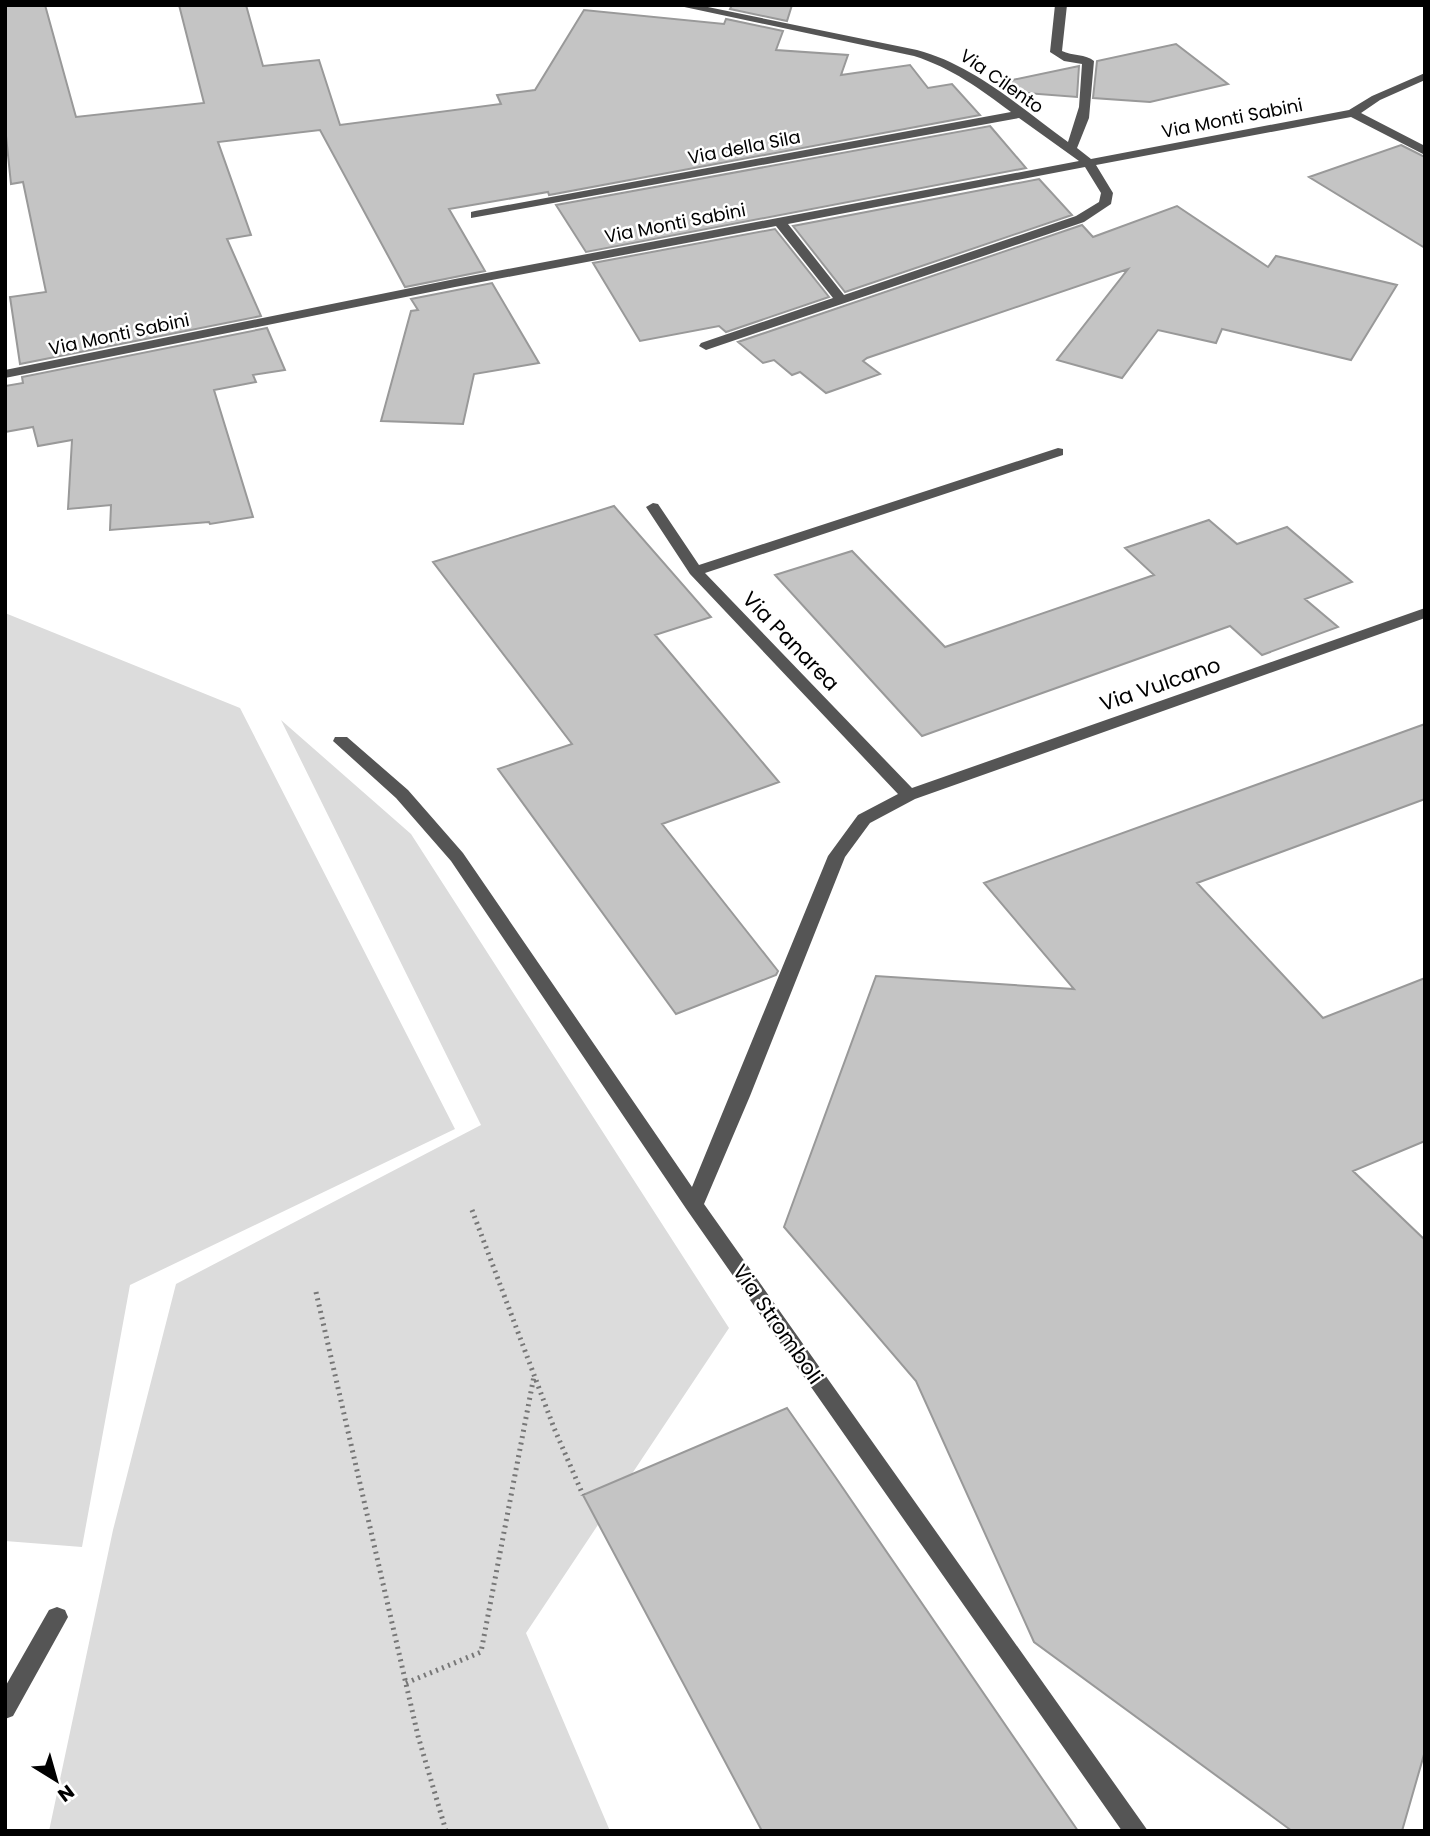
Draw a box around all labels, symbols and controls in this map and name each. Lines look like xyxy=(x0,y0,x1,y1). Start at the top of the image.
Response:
street label: Via Cilento xyxy=(955,43,1049,119)
street label: Via Monti Sabini xyxy=(1159,92,1305,144)
street label: Via della Sila xyxy=(686,124,802,170)
street label: Via Monti Sabini xyxy=(602,197,748,249)
street label: Via Monti Sabini xyxy=(46,307,192,361)
street label: Via Panarea xyxy=(736,585,846,697)
street label: Via Vulcano xyxy=(1096,650,1224,718)
street label: Via Stromboli xyxy=(726,1258,830,1390)
north arrow xyxy=(21,1745,91,1815)
text: N xyxy=(52,1778,80,1808)

